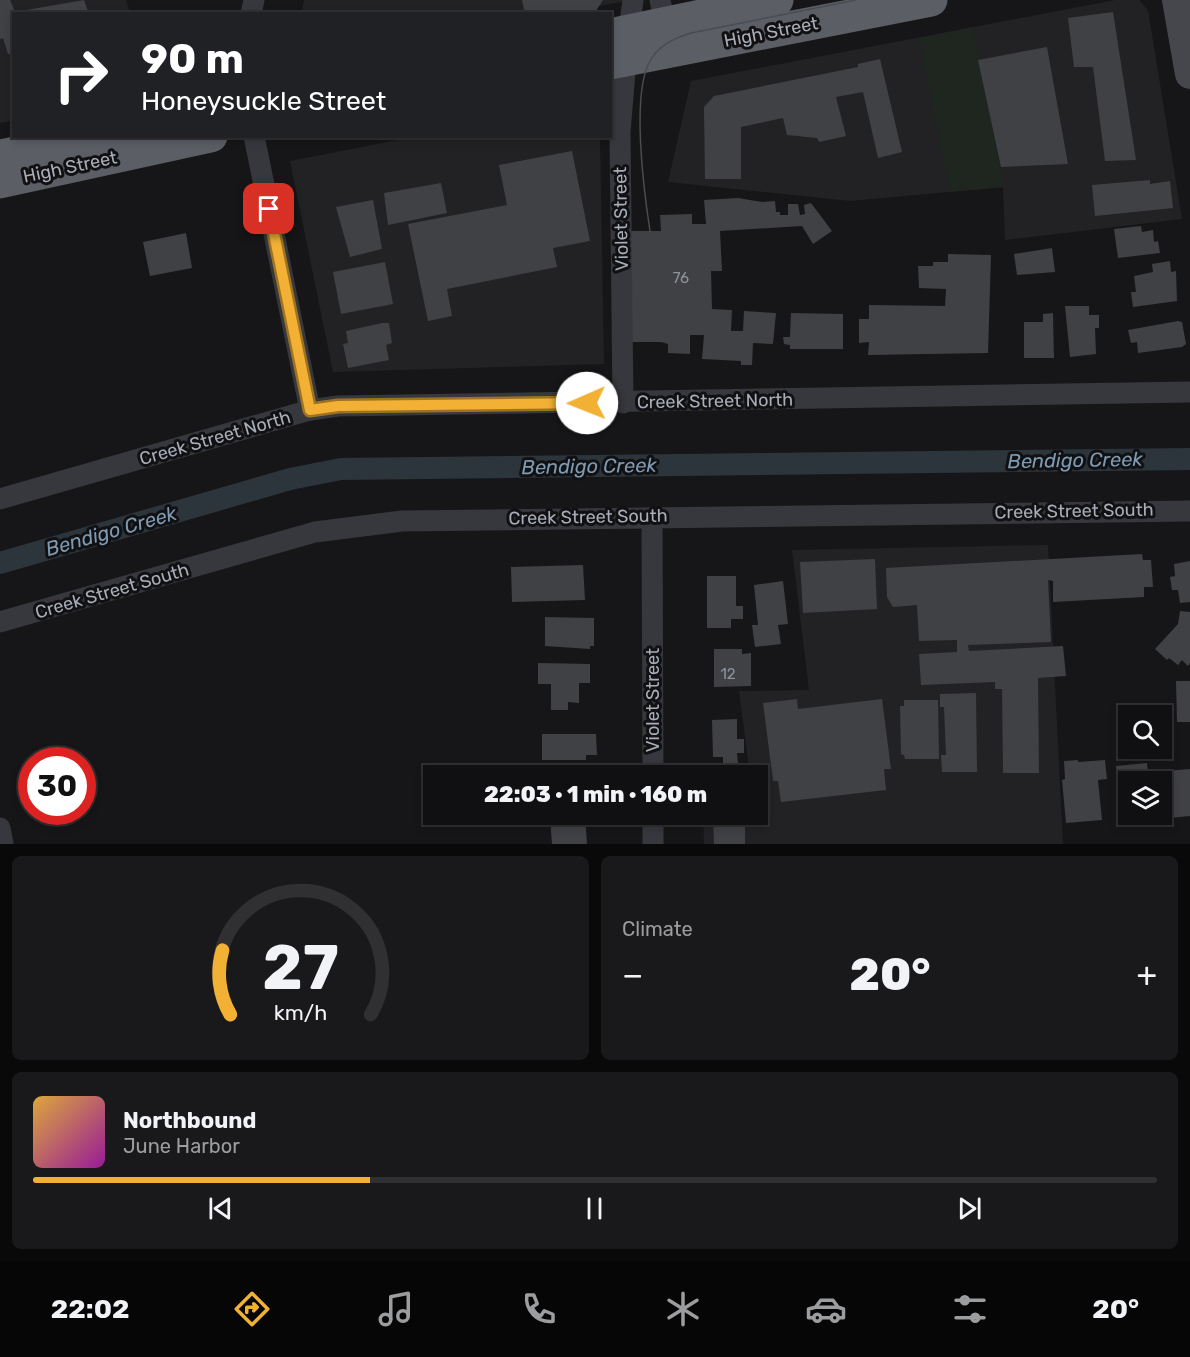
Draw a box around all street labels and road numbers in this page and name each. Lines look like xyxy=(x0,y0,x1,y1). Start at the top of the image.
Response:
street label: High Street xyxy=(722,12,820,52)
street label: High Street xyxy=(21,146,119,188)
street label: Violet Street xyxy=(609,167,633,271)
street label: Creek Street North xyxy=(637,389,793,413)
street label: Creek Street North xyxy=(137,406,293,470)
street label: Creek Street South xyxy=(994,499,1154,523)
street label: Creek Street South xyxy=(508,505,668,529)
street label: Creek Street South xyxy=(32,558,192,624)
street label: Violet Street xyxy=(642,648,664,752)

